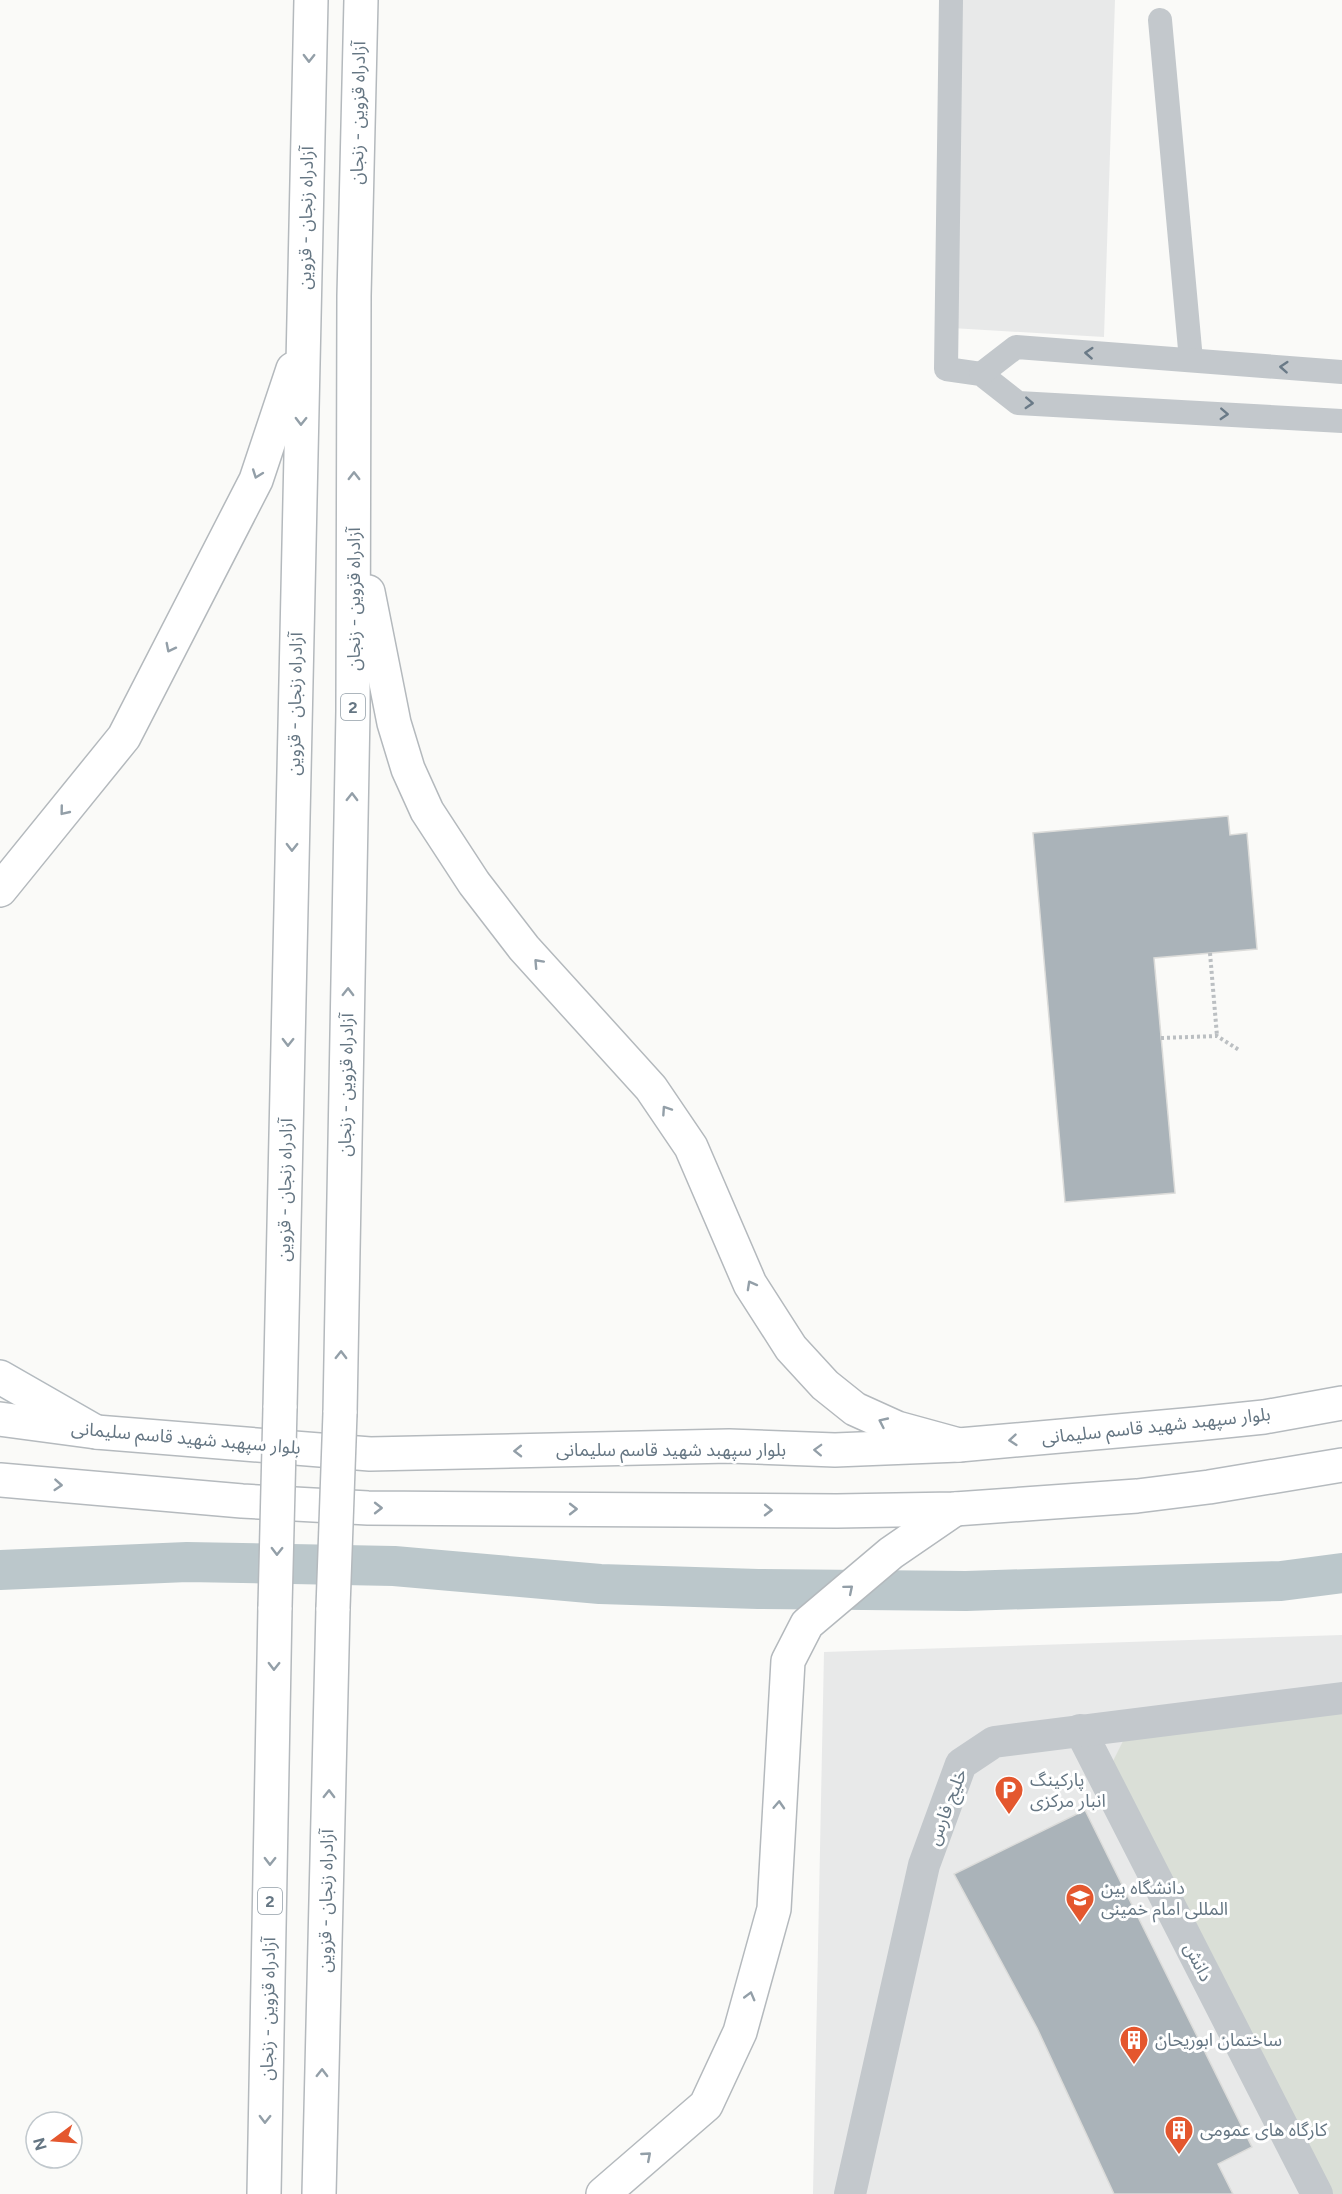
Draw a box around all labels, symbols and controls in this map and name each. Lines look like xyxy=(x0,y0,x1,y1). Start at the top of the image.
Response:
street label: آزادراه قزوین - زنجان xyxy=(346,40,370,185)
one-way arrow xyxy=(303,54,316,63)
street label: آزادراه زنجان - قزوین xyxy=(294,145,318,290)
one-way arrow xyxy=(1085,346,1094,359)
one-way arrow xyxy=(1279,361,1288,374)
one-way arrow xyxy=(1025,397,1034,410)
one-way arrow xyxy=(1219,408,1228,421)
one-way arrow xyxy=(295,417,308,426)
one-way arrow xyxy=(252,468,265,479)
one-way arrow xyxy=(348,471,360,480)
street label: آزادراه قزوین - زنجان xyxy=(343,527,365,671)
street label: آزادراه زنجان - قزوین xyxy=(283,631,307,776)
one-way arrow xyxy=(166,642,177,652)
road number: 2 xyxy=(341,694,365,720)
one-way arrow xyxy=(345,792,358,801)
one-way arrow xyxy=(61,804,72,815)
one-way arrow xyxy=(286,843,298,852)
one-way arrow xyxy=(534,959,545,970)
one-way arrow xyxy=(342,987,354,996)
street label: آزادراه قزوین - زنجان xyxy=(334,1012,358,1157)
one-way arrow xyxy=(281,1038,294,1047)
one-way arrow xyxy=(662,1106,673,1117)
street label: آزادراه زنجان - قزوین xyxy=(273,1117,297,1262)
one-way arrow xyxy=(747,1280,758,1291)
one-way arrow xyxy=(335,1350,347,1359)
street label: بلوار سپهبد شهید قاسم سلیمانی xyxy=(1040,1403,1272,1451)
street label: بلوار سپهبد شهید قاسم سلیمانی xyxy=(70,1417,302,1461)
one-way arrow xyxy=(879,1417,890,1429)
one-way arrow xyxy=(1008,1433,1017,1446)
street label: بلوار سپهبد شهید قاسم سلیمانی xyxy=(556,1439,786,1463)
one-way arrow xyxy=(814,1443,823,1456)
one-way arrow xyxy=(514,1445,523,1457)
one-way arrow xyxy=(54,1479,63,1492)
one-way arrow xyxy=(374,1502,383,1514)
one-way arrow xyxy=(569,1503,578,1515)
one-way arrow xyxy=(764,1504,773,1516)
one-way arrow xyxy=(270,1546,283,1555)
one-way arrow xyxy=(842,1585,853,1596)
one-way arrow xyxy=(268,1661,281,1670)
street label: خلیج فارس xyxy=(922,1766,973,1849)
place label: پارکینگ انبار مرکزی xyxy=(1030,1769,1106,1812)
parking icon: پارکینگ انبار مرکزی xyxy=(993,1774,1025,1816)
one-way arrow xyxy=(322,1789,335,1798)
one-way arrow xyxy=(772,1800,785,1809)
street label: آزادراه زنجان - قزوین xyxy=(314,1828,338,1973)
one-way arrow xyxy=(264,1856,277,1865)
place label: دانشگاه بین المللی امام خمینی xyxy=(1101,1877,1228,1923)
school or university icon: دانشگاه بین المللی امام خمینی xyxy=(1064,1882,1096,1924)
road number: 2 xyxy=(258,1888,282,1914)
street label: آزادراه قزوین - زنجان xyxy=(256,1936,280,2081)
street label: دانش xyxy=(1179,1939,1217,1985)
one-way arrow xyxy=(743,1992,755,2002)
building icon: ساختمان ابوریحان xyxy=(1118,2024,1150,2066)
place label: ساختمان ابوریحان xyxy=(1155,2029,1282,2051)
one-way arrow xyxy=(316,2068,328,2077)
north arrow xyxy=(24,2110,84,2170)
one-way arrow xyxy=(259,2114,272,2123)
building icon: کارگاه های عمومی xyxy=(1163,2114,1195,2156)
place label: کارگاه های عمومی xyxy=(1200,2119,1328,2141)
text: N xyxy=(29,2135,51,2153)
one-way arrow xyxy=(640,2152,651,2163)

